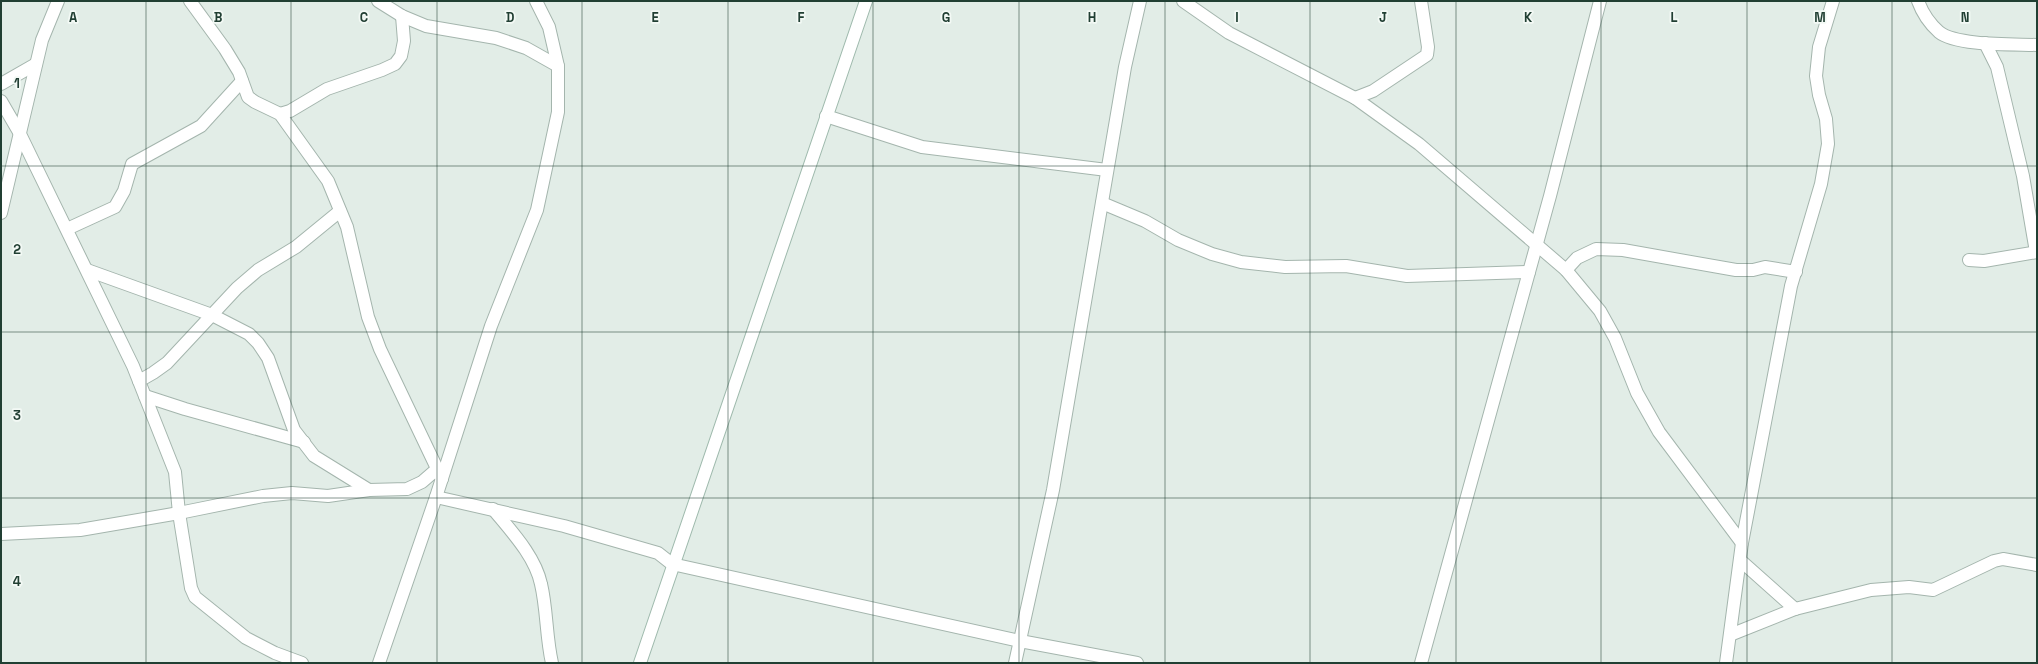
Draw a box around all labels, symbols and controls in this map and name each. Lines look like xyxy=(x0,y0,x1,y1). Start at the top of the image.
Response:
text: A xyxy=(69,9,78,26)
text: B xyxy=(214,9,223,26)
text: C xyxy=(360,9,368,26)
text: D xyxy=(506,9,515,26)
text: E xyxy=(651,9,659,26)
text: F xyxy=(798,9,805,26)
text: G xyxy=(942,9,950,26)
text: H xyxy=(1088,9,1096,26)
text: I xyxy=(1235,9,1239,26)
text: J xyxy=(1379,9,1387,26)
text: K xyxy=(1524,9,1533,26)
text: L xyxy=(1670,9,1678,26)
text: M xyxy=(1814,9,1826,26)
text: N xyxy=(1961,9,1969,26)
text: 1 xyxy=(14,75,20,92)
text: 2 xyxy=(13,241,21,258)
text: 3 xyxy=(13,407,21,424)
text: 4 xyxy=(13,573,21,590)

